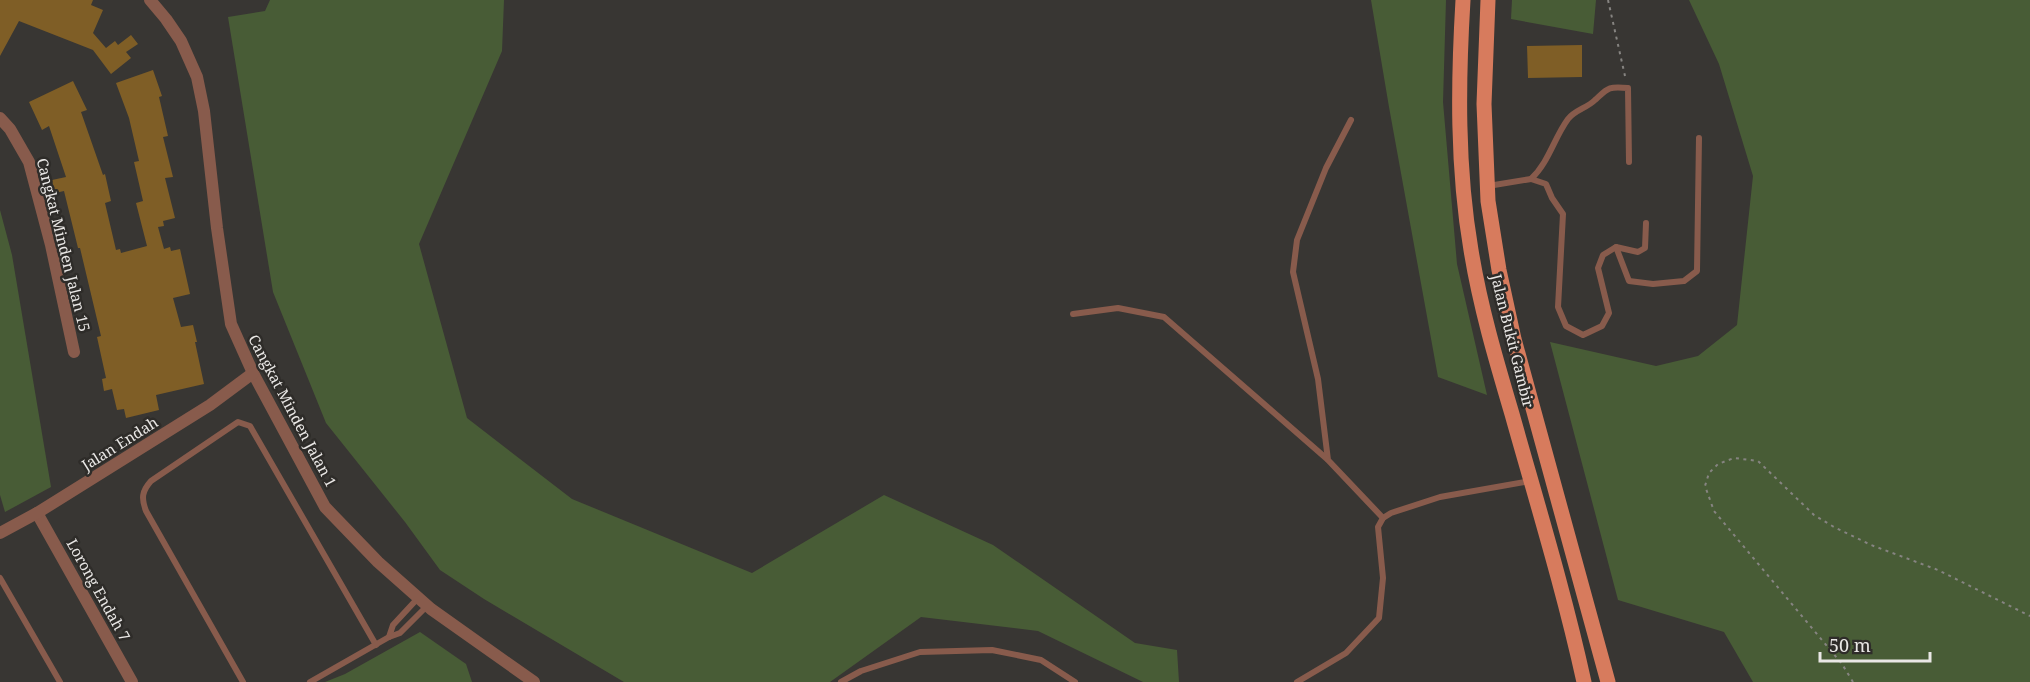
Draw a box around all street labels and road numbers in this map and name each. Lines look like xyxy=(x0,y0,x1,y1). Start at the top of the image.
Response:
street label: Cangkat Minden Jalan 15 xyxy=(33,156,95,334)
street label: Jalan Bukit Gambir xyxy=(1486,271,1539,410)
street label: Cangkat Minden Jalan 1 xyxy=(244,331,342,490)
street label: Jalan Endah xyxy=(77,411,162,475)
street label: Lorong Endah 7 xyxy=(63,535,135,644)

